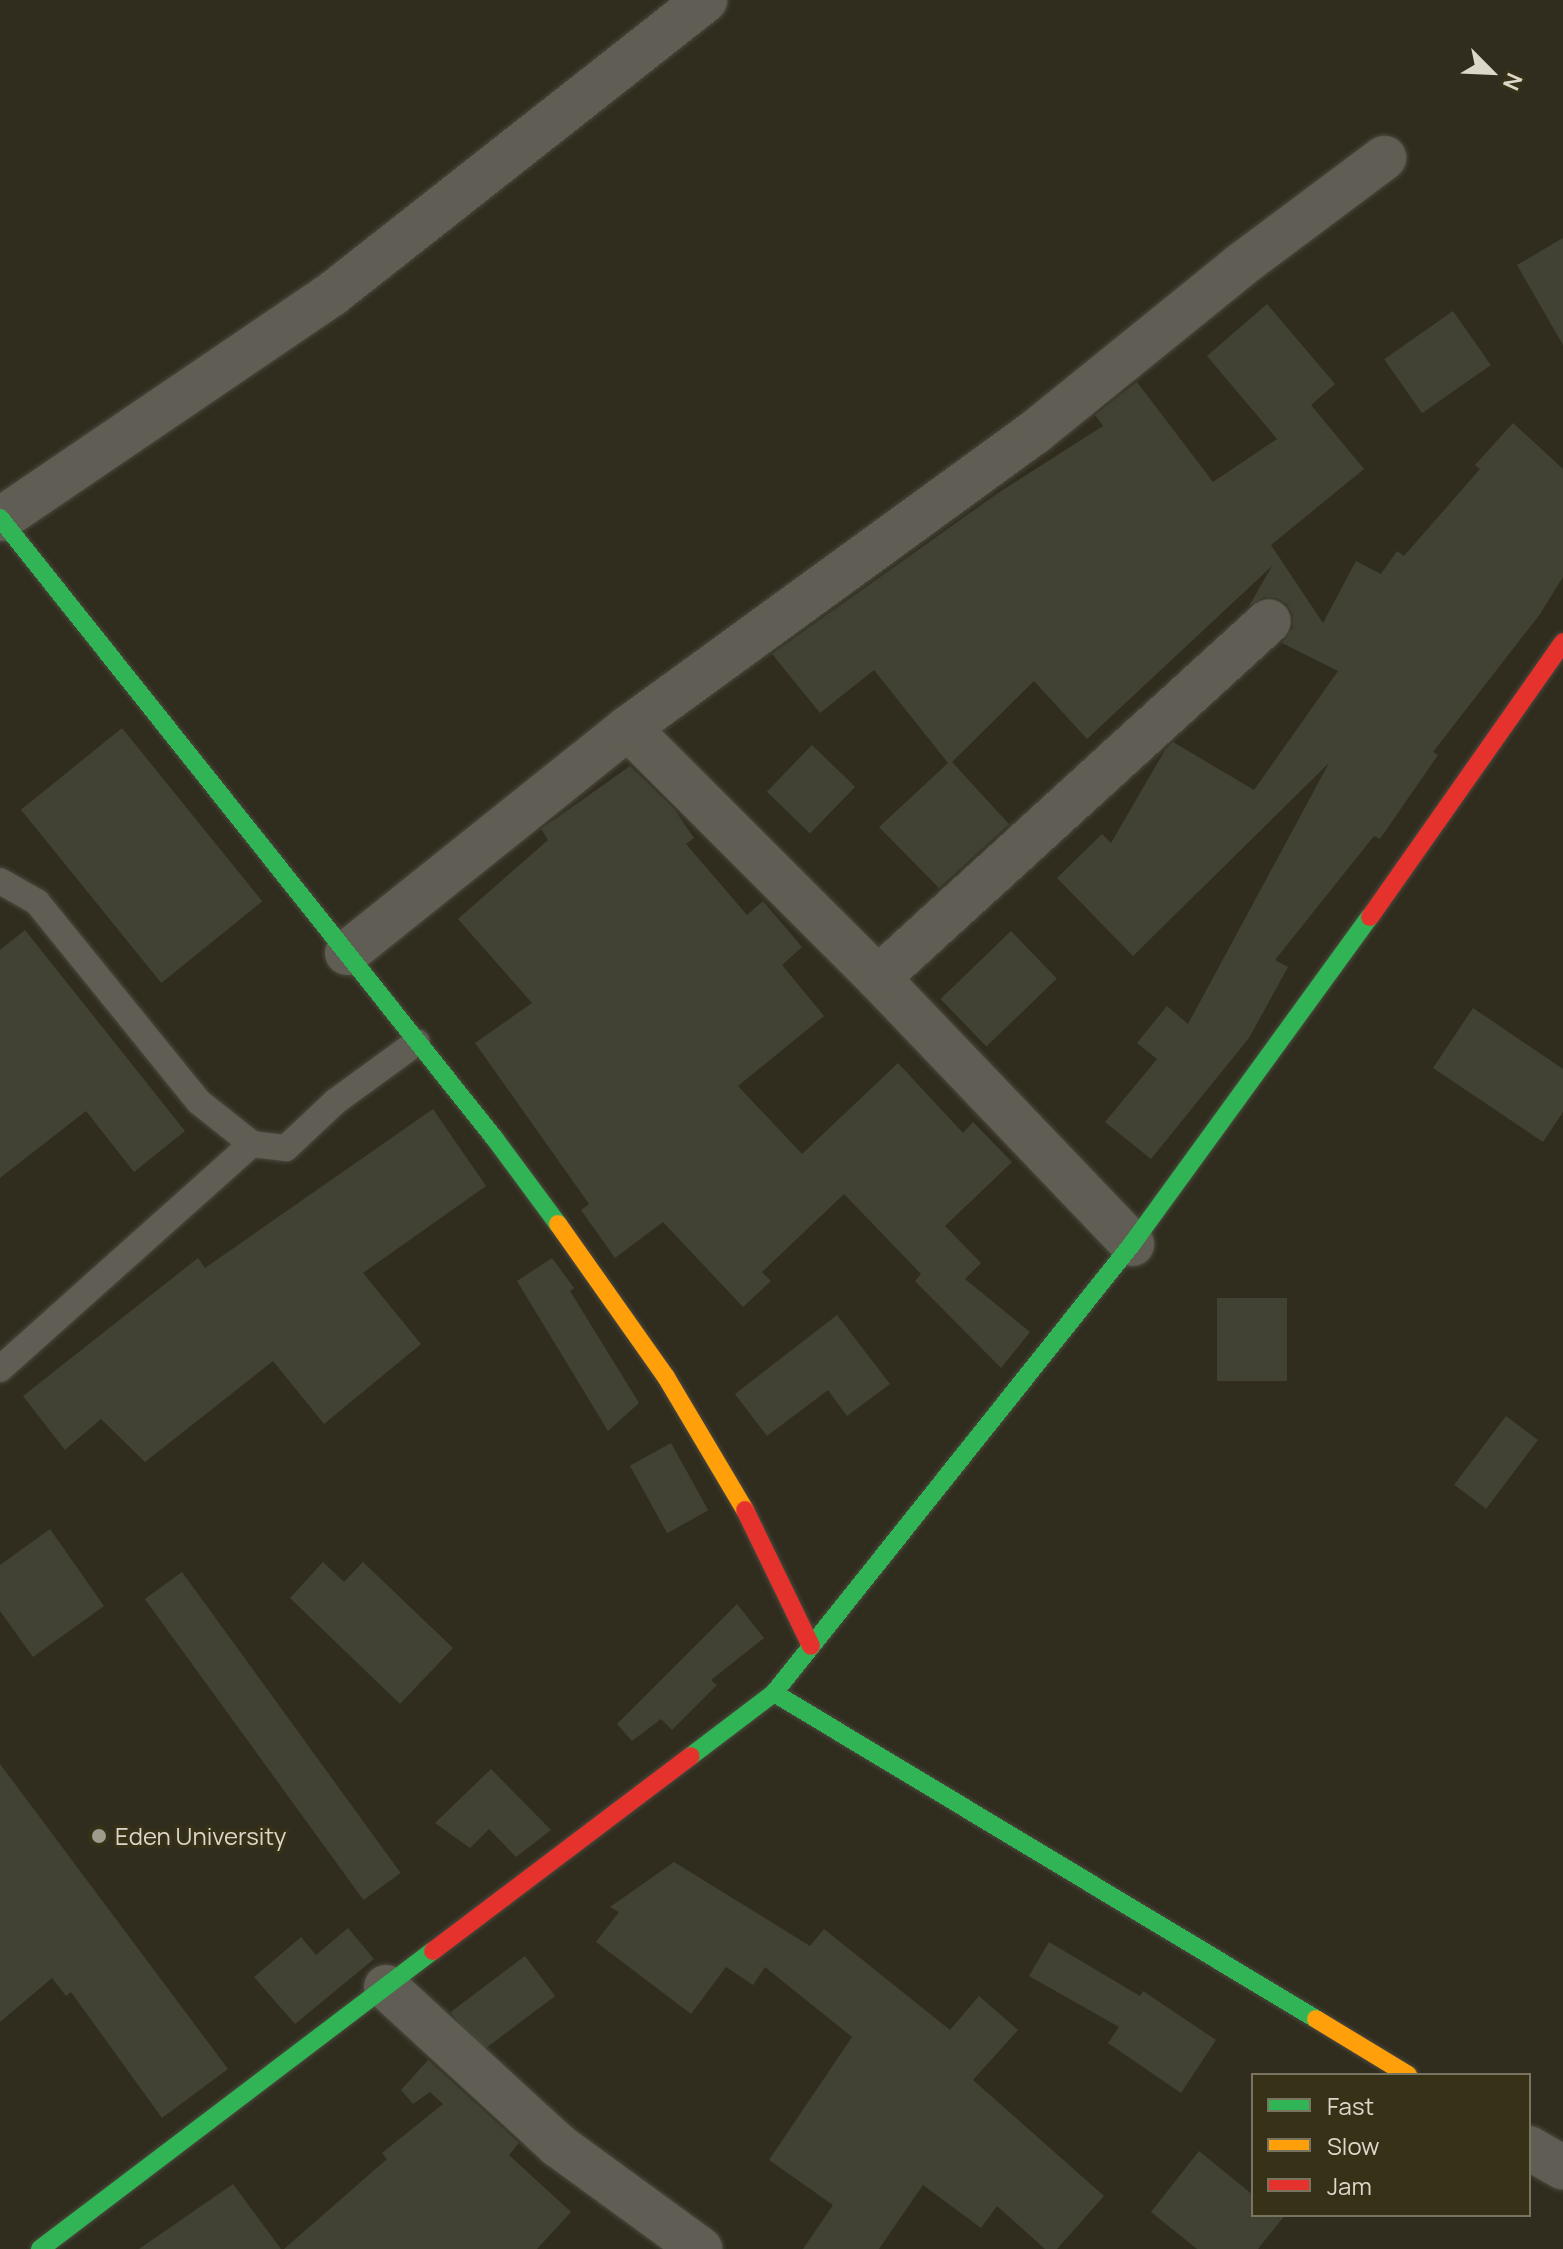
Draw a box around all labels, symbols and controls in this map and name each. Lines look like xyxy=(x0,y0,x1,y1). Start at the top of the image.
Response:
north arrow xyxy=(1451,32,1531,112)
text: N xyxy=(1496,68,1530,95)
place label: Eden University xyxy=(115,1822,286,1850)
marker: Eden University xyxy=(90,1827,108,1845)
legend xyxy=(1251,2073,1531,2217)
text: Fast xyxy=(1327,2089,1374,2122)
text: Slow xyxy=(1327,2129,1380,2162)
text: Jam xyxy=(1327,2169,1372,2202)

